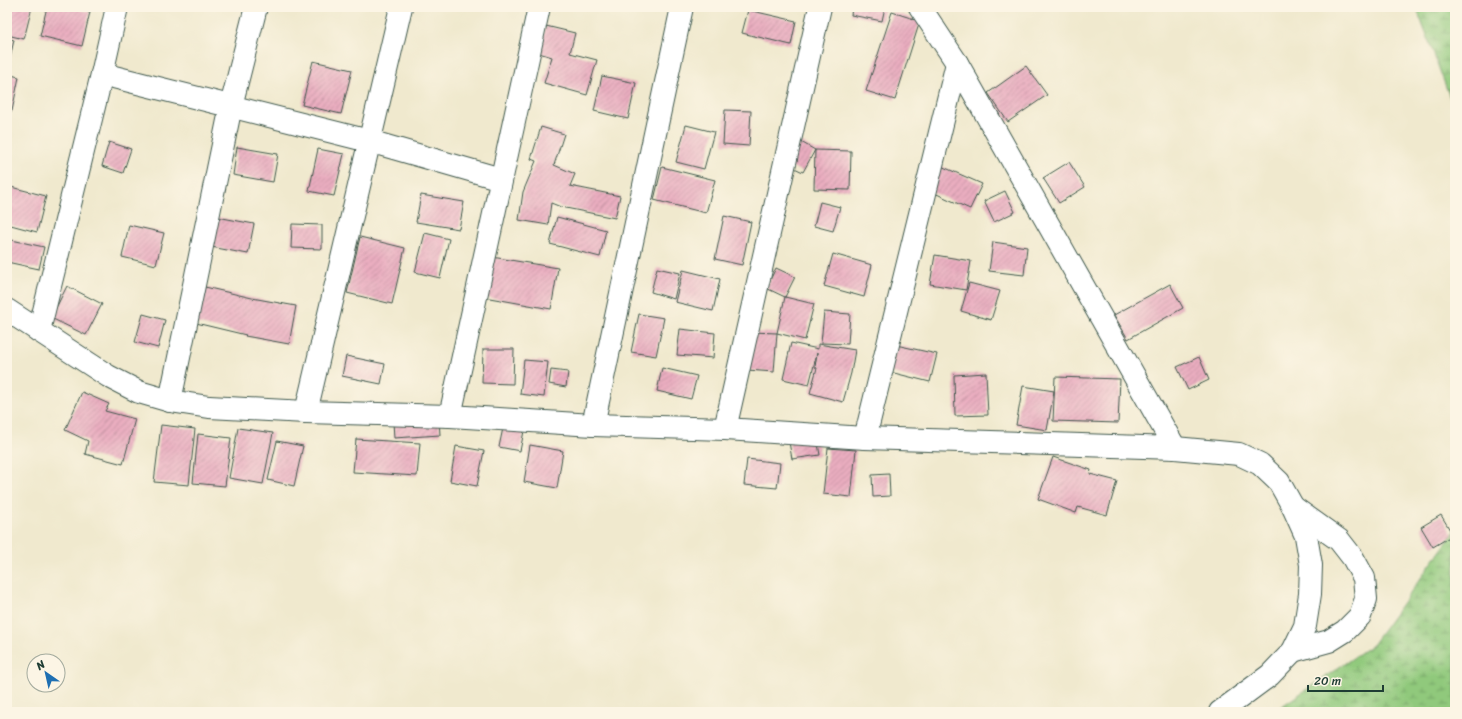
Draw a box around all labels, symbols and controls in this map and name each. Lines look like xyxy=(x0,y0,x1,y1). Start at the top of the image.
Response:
north arrow xyxy=(26,653,66,693)
text: N xyxy=(31,655,49,676)
scale bar xyxy=(1308,667,1383,693)
text: 20 m xyxy=(1314,670,1341,692)

